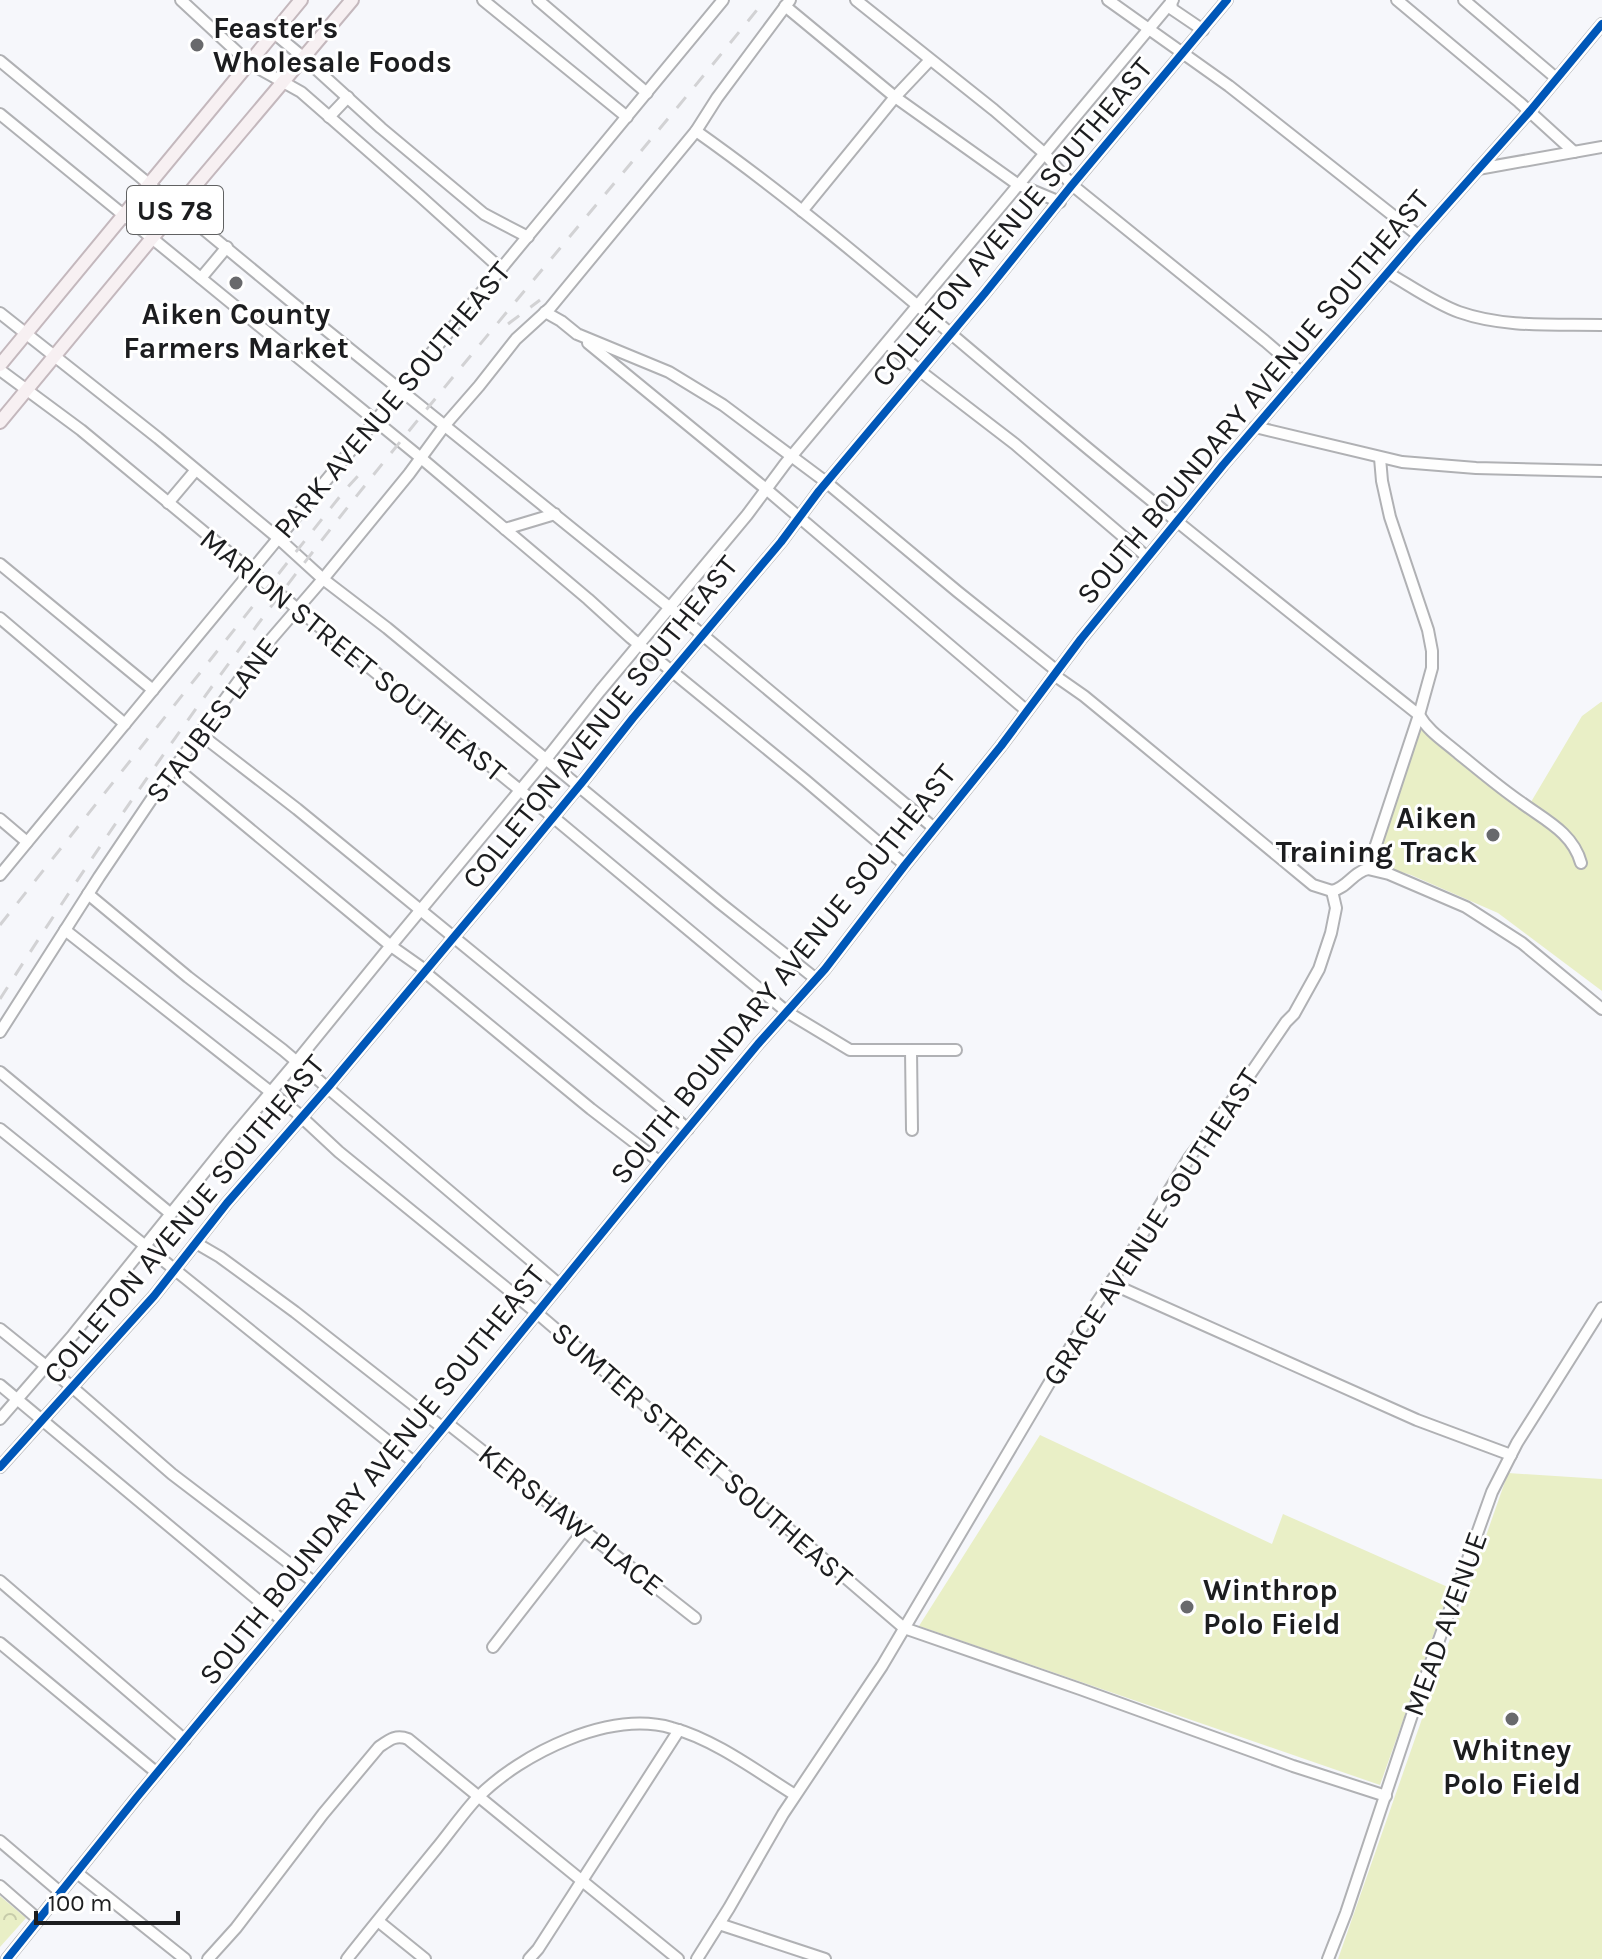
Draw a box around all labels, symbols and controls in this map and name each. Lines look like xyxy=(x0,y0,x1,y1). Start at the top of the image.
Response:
place label: Feaster's Wholesale Foods xyxy=(213,10,452,80)
marker: Feaster's Wholesale Foods xyxy=(188,36,206,54)
street label: COLLETON AVENUE SOUTHEAST xyxy=(864,50,1160,394)
street label: SOUTH BOUNDARY AVENUE SOUTHEAST xyxy=(1069,182,1437,612)
road number: US 78 xyxy=(127,186,223,234)
street label: PARK AVENUE SOUTHEAST xyxy=(266,254,518,546)
marker: Aiken County Farmers Market xyxy=(227,274,245,292)
place label: Aiken County Farmers Market xyxy=(123,296,349,366)
street label: MARION STREET SOUTHEAST xyxy=(193,520,513,790)
street label: COLLETON AVENUE SOUTHEAST xyxy=(454,548,746,896)
street label: STAUBES LANE xyxy=(138,630,286,810)
street label: SOUTH BOUNDARY AVENUE SOUTHEAST xyxy=(602,757,964,1191)
place label: Aiken Training Track xyxy=(1276,800,1477,870)
marker: Aiken Training Track xyxy=(1484,826,1502,844)
street label: COLLETON AVENUE SOUTHEAST xyxy=(36,1047,332,1391)
street label: GRACE AVENUE SOUTHEAST xyxy=(1035,1062,1267,1392)
street label: SOUTH BOUNDARY AVENUE SOUTHEAST xyxy=(191,1258,553,1692)
street label: SUMTER STREET SOUTHEAST xyxy=(544,1314,860,1596)
street label: KERSHAW PLACE xyxy=(471,1437,671,1603)
street label: MEAD AVENUE xyxy=(1395,1527,1495,1721)
place label: Winthrop Polo Field xyxy=(1203,1572,1341,1642)
marker: Winthrop Polo Field xyxy=(1178,1598,1196,1616)
marker: Whitney Polo Field xyxy=(1503,1710,1521,1728)
place label: Whitney Polo Field xyxy=(1443,1732,1581,1802)
scale bar xyxy=(36,1875,178,1925)
text: 100 m xyxy=(48,1889,113,1917)

